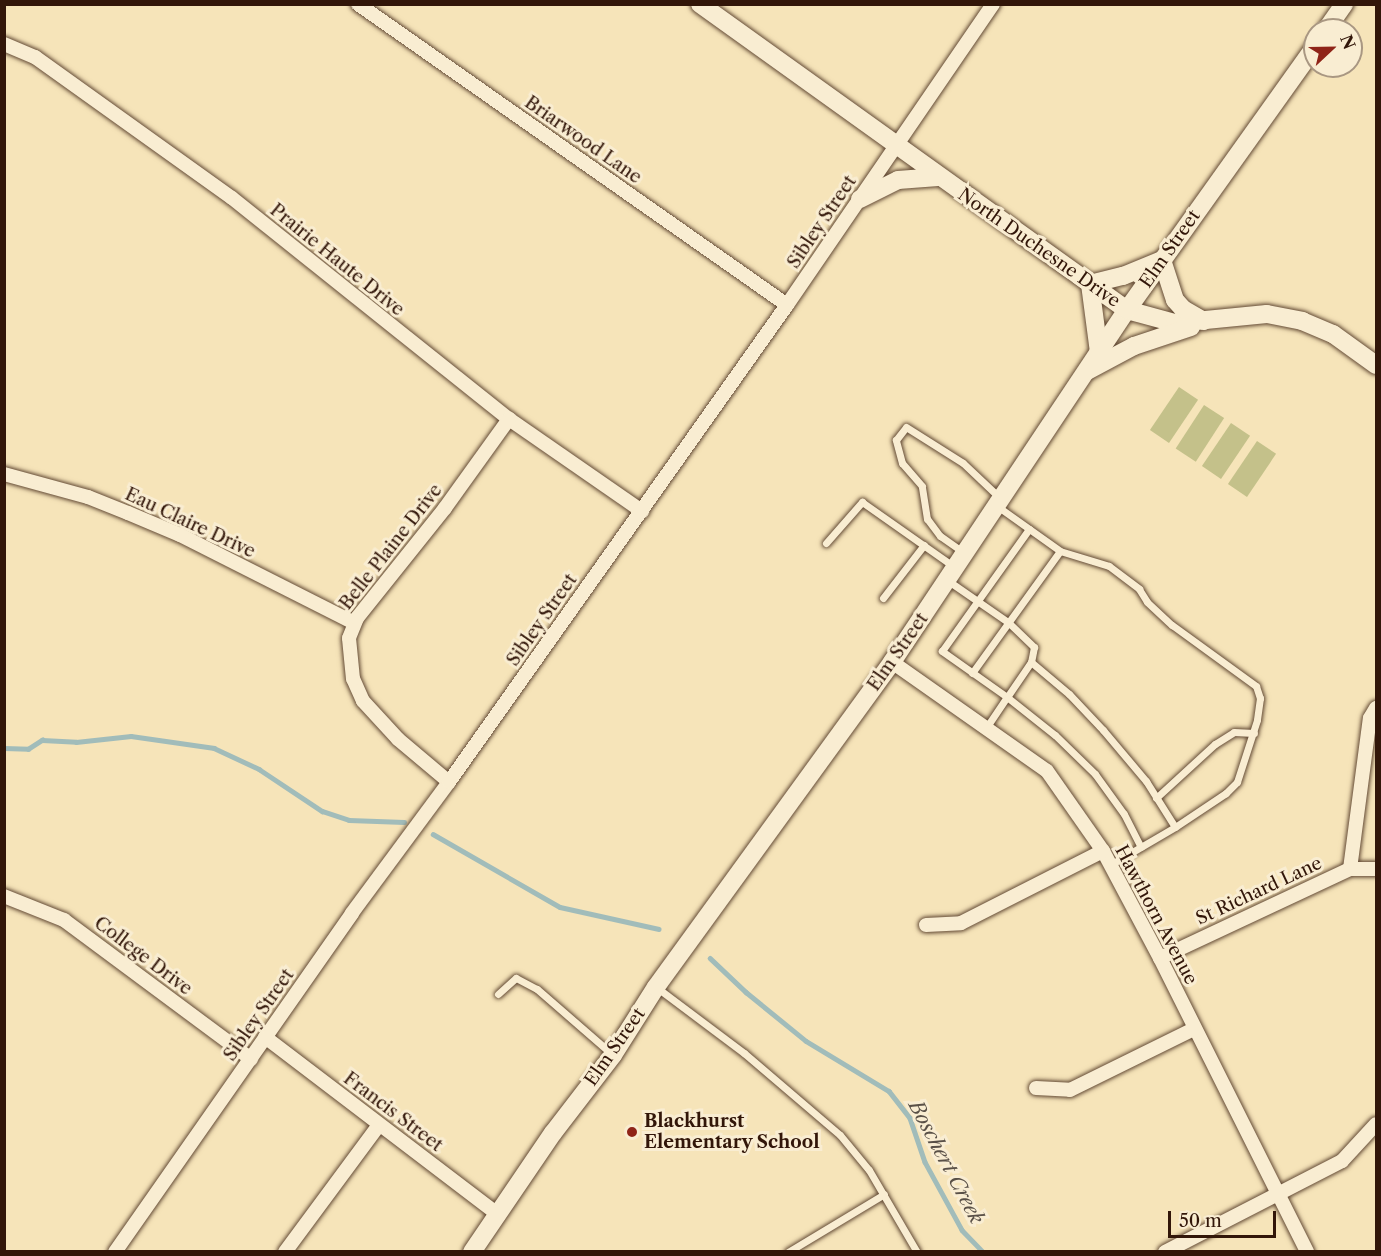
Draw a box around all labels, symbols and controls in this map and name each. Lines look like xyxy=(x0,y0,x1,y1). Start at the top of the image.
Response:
north arrow xyxy=(1303,18,1363,78)
text: N xyxy=(1336,32,1360,52)
street label: Briarwood Lane xyxy=(520,92,646,188)
street label: Sibley Street xyxy=(783,171,861,273)
street label: North Duchesne Drive xyxy=(954,184,1124,312)
street label: Prairie Haute Drive xyxy=(266,199,408,321)
street label: Elm Street xyxy=(1135,206,1205,292)
street label: Belle Plaine Drive xyxy=(335,480,447,614)
street label: Eau Claire Drive xyxy=(122,483,258,563)
street label: Sibley Street xyxy=(502,570,582,670)
street label: Elm Street xyxy=(863,609,933,695)
street label: Hawthorn Avenue xyxy=(1110,841,1202,989)
street label: St Richard Lane xyxy=(1193,852,1325,930)
street label: College Drive xyxy=(90,912,196,1000)
street label: Sibley Street xyxy=(219,965,299,1065)
street label: Elm Street xyxy=(580,1004,650,1090)
street label: Francis Street xyxy=(339,1068,447,1156)
water label: Boschert Creek xyxy=(903,1096,989,1228)
place label: Blackhurst Elementary School xyxy=(644,1111,820,1154)
marker: Blackhurst Elementary School xyxy=(625,1125,639,1139)
scale bar xyxy=(1171,1199,1279,1237)
text: 50 m xyxy=(1179,1210,1222,1232)

